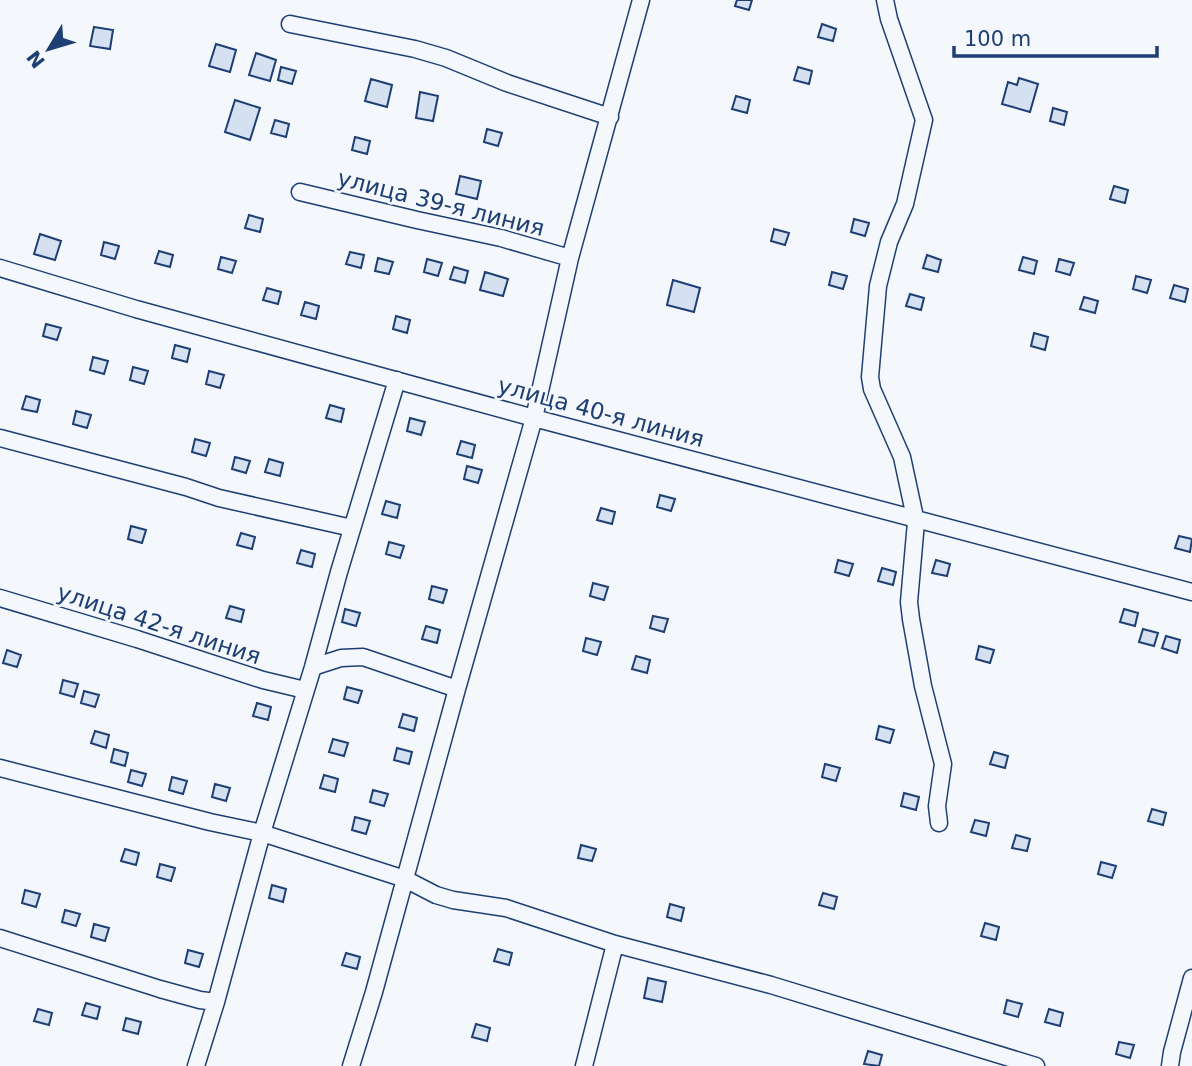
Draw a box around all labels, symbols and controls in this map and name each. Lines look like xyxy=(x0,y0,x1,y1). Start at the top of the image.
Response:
north arrow xyxy=(14,14,84,84)
scale bar xyxy=(954,14,1157,58)
text: 100 m xyxy=(964,27,1031,51)
text: N xyxy=(22,46,49,73)
street label: улица 39-я линия xyxy=(335,165,547,241)
street label: улица 40-я линия xyxy=(495,372,707,452)
street label: улица 42-я линия xyxy=(54,579,264,669)

